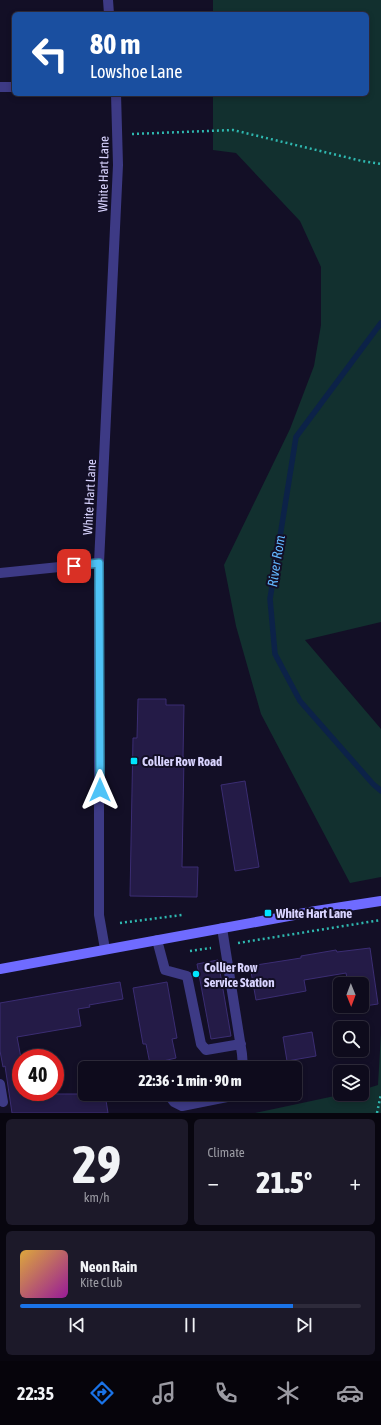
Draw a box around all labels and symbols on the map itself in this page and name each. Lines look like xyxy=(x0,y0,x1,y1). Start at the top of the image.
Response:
street label: White Hart Lane xyxy=(95,136,112,212)
street label: White Hart Lane xyxy=(80,459,99,535)
water label: River Rom xyxy=(264,534,288,588)
pin xyxy=(57,549,91,583)
place label: Collier Row Road xyxy=(142,754,222,769)
marker: Collier Row Road xyxy=(129,756,139,766)
position arrow xyxy=(79,769,121,811)
place label: White Hart Lane xyxy=(275,906,352,921)
marker: White Hart Lane xyxy=(263,908,273,918)
place label: Collier Row Service Station xyxy=(204,960,274,990)
marker: Collier Row Service Station xyxy=(191,969,201,979)
north arrow xyxy=(333,977,369,1013)
speed limit sign: 40 xyxy=(12,1049,64,1101)

